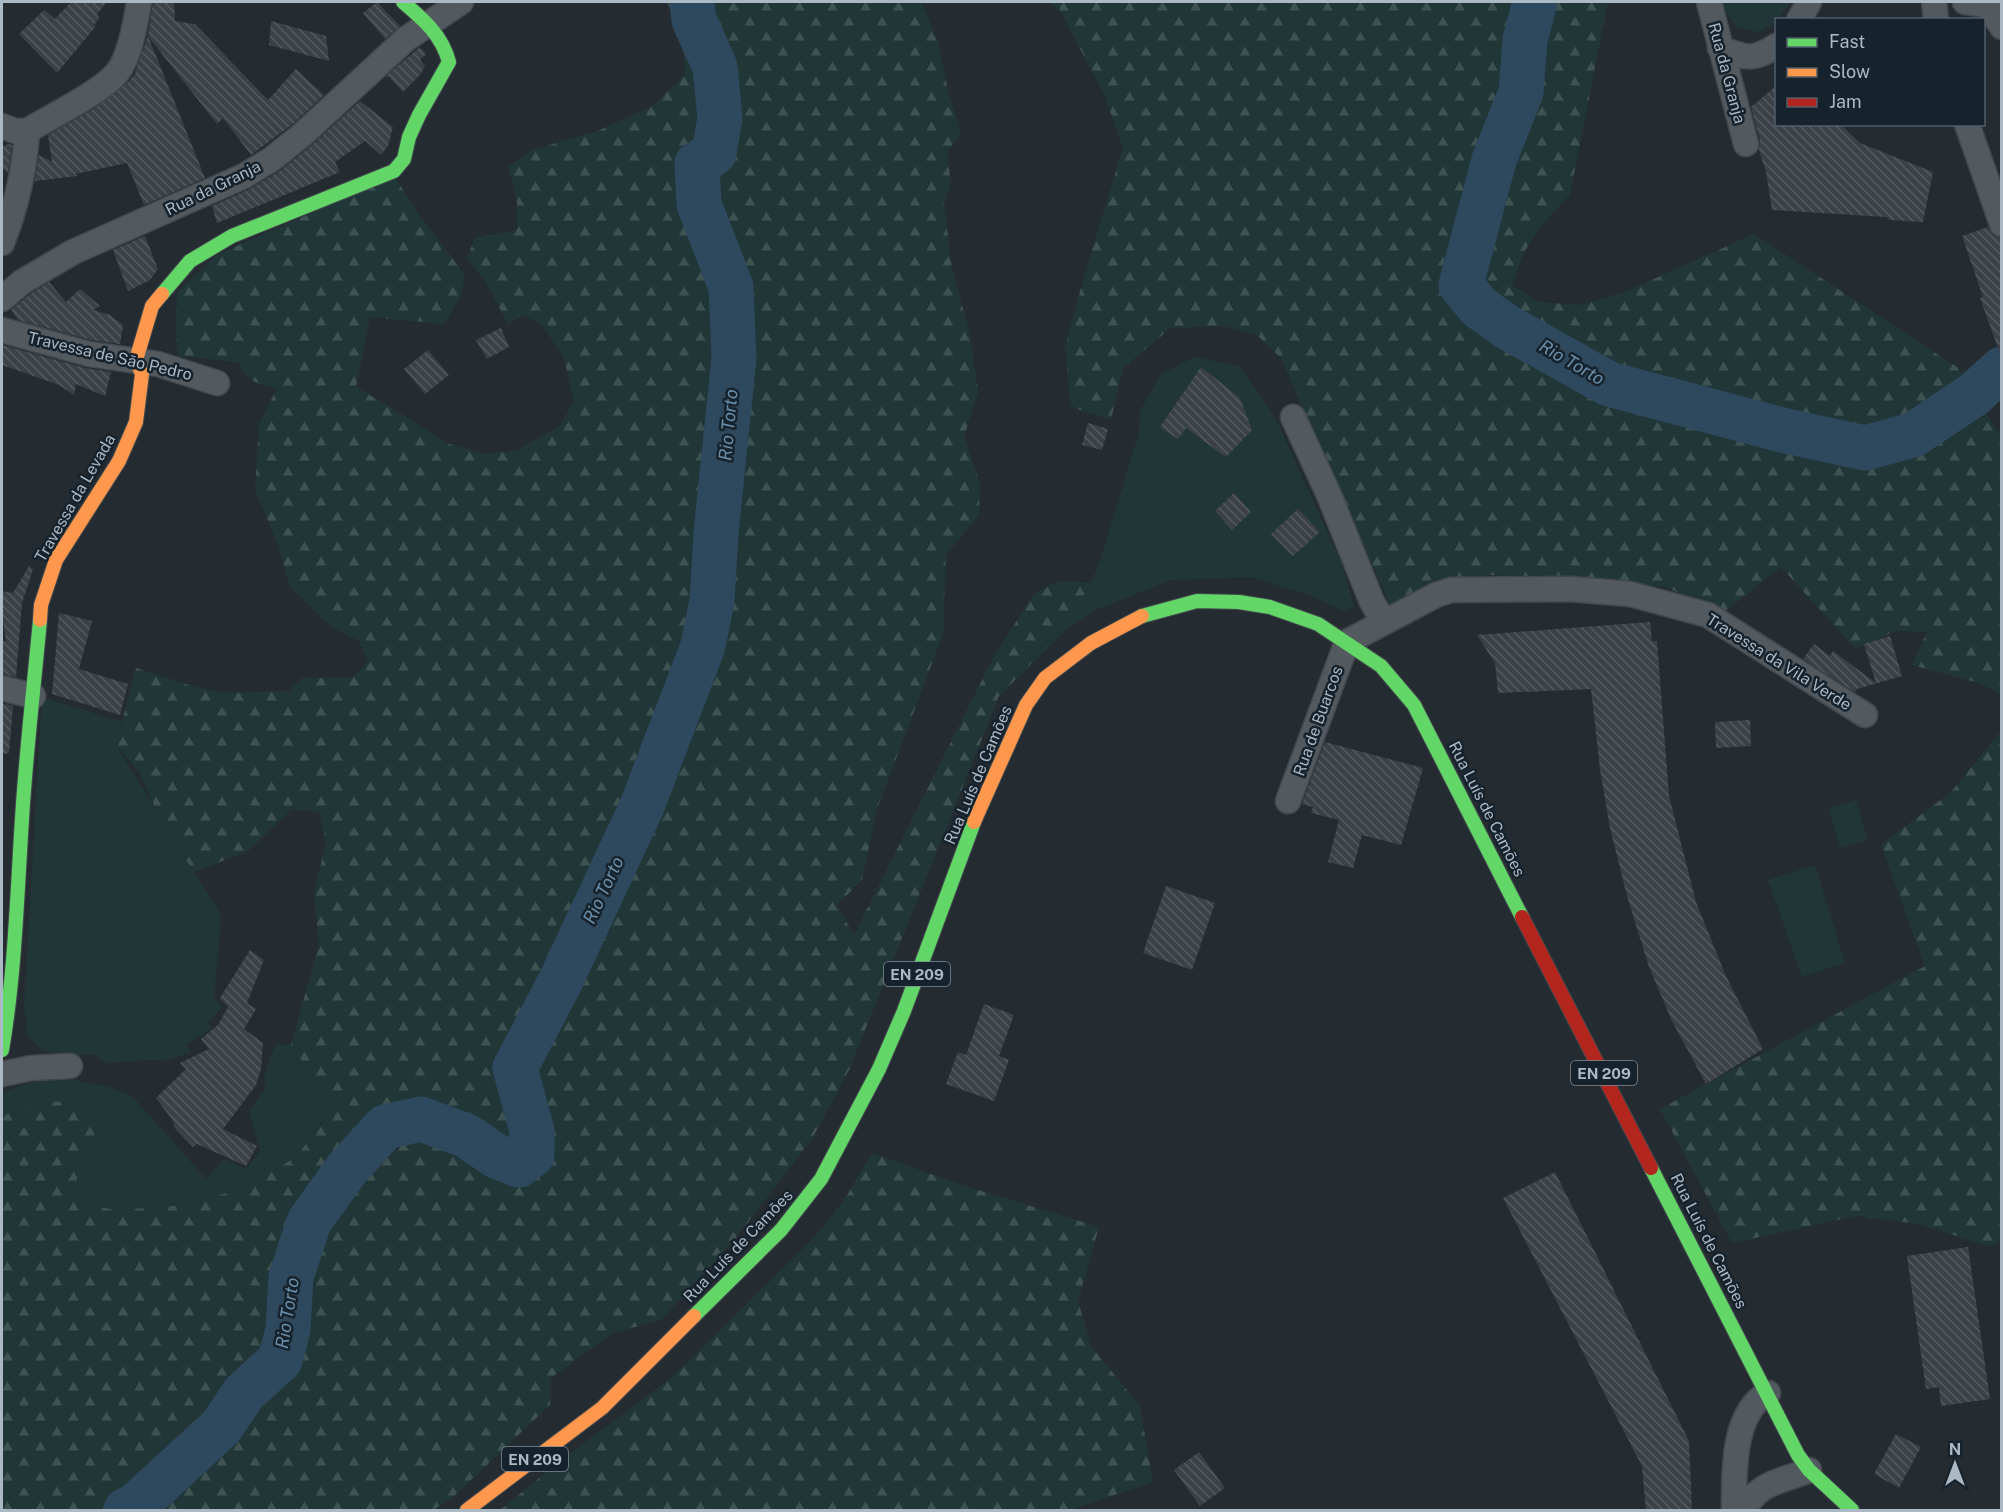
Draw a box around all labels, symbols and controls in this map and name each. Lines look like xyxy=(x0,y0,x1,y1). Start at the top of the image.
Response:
legend xyxy=(1775,18,1985,126)
street label: Rua da Granja xyxy=(1704,21,1750,125)
text: Fast xyxy=(1829,31,1865,52)
text: Slow xyxy=(1829,61,1870,82)
text: Jam xyxy=(1829,91,1862,112)
street label: Rua da Granja xyxy=(162,157,264,219)
street label: Travessa de São Pedro xyxy=(26,328,194,384)
water label: Rio Torto xyxy=(1536,335,1608,389)
water label: Rio Torto xyxy=(714,388,742,462)
street label: Travessa da Levada xyxy=(31,431,119,565)
street label: Travessa da Vila Verde xyxy=(1703,610,1855,714)
street label: Rua de Buarcos xyxy=(1289,663,1347,779)
street label: Rua Luís de Camões xyxy=(940,703,1016,847)
street label: Rua Luís de Camões xyxy=(1445,738,1529,880)
water label: Rio Torto xyxy=(578,853,628,927)
road number: EN 209 xyxy=(884,962,950,986)
road number: EN 209 xyxy=(1571,1061,1637,1085)
street label: Rua Luís de Camões xyxy=(1667,1170,1751,1312)
street label: Rua Luís de Camões xyxy=(679,1186,797,1306)
water label: Rio Torto xyxy=(271,1276,303,1350)
north arrow xyxy=(1925,1434,1985,1494)
text: N xyxy=(1949,1440,1961,1459)
road number: EN 209 xyxy=(502,1447,568,1471)

